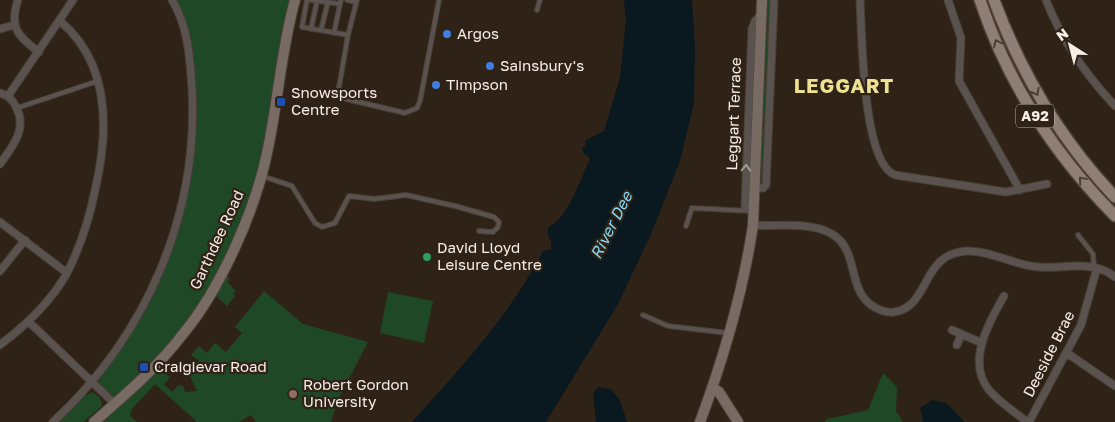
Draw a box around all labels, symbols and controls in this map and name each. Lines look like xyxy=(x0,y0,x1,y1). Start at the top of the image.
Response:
north arrow xyxy=(1045,20,1095,70)
place label: Argos xyxy=(457,24,499,42)
text: N xyxy=(1053,24,1071,44)
marker: Argos xyxy=(441,28,453,40)
one-way arrow xyxy=(992,39,1003,48)
place label: Sainsbury's xyxy=(500,56,584,74)
street label: Leggart Terrace xyxy=(722,57,744,171)
marker: Sainsbury's xyxy=(484,60,496,72)
district label: LEGGART xyxy=(794,73,894,97)
place label: Timpson xyxy=(446,75,508,93)
marker: Timpson xyxy=(430,79,442,91)
place label: Snowsports Centre xyxy=(291,83,377,118)
one-way arrow xyxy=(1030,86,1040,95)
marker: Snowsports Centre xyxy=(275,96,287,108)
road number: A92 xyxy=(1016,104,1054,128)
one-way arrow xyxy=(741,164,752,172)
one-way arrow xyxy=(1079,177,1088,186)
water label: River Dee xyxy=(585,186,637,262)
street label: Garthdee Road xyxy=(185,187,247,292)
place label: David Lloyd Leisure Centre xyxy=(437,238,542,273)
marker: David Lloyd Leisure Centre xyxy=(421,251,433,263)
street label: Deeside Brae xyxy=(1019,307,1078,400)
place label: Craigievar Road xyxy=(154,357,267,375)
marker: Craigievar Road xyxy=(138,361,150,373)
place label: Robert Gordon University xyxy=(303,375,409,410)
marker: Robert Gordon University xyxy=(287,388,299,400)

